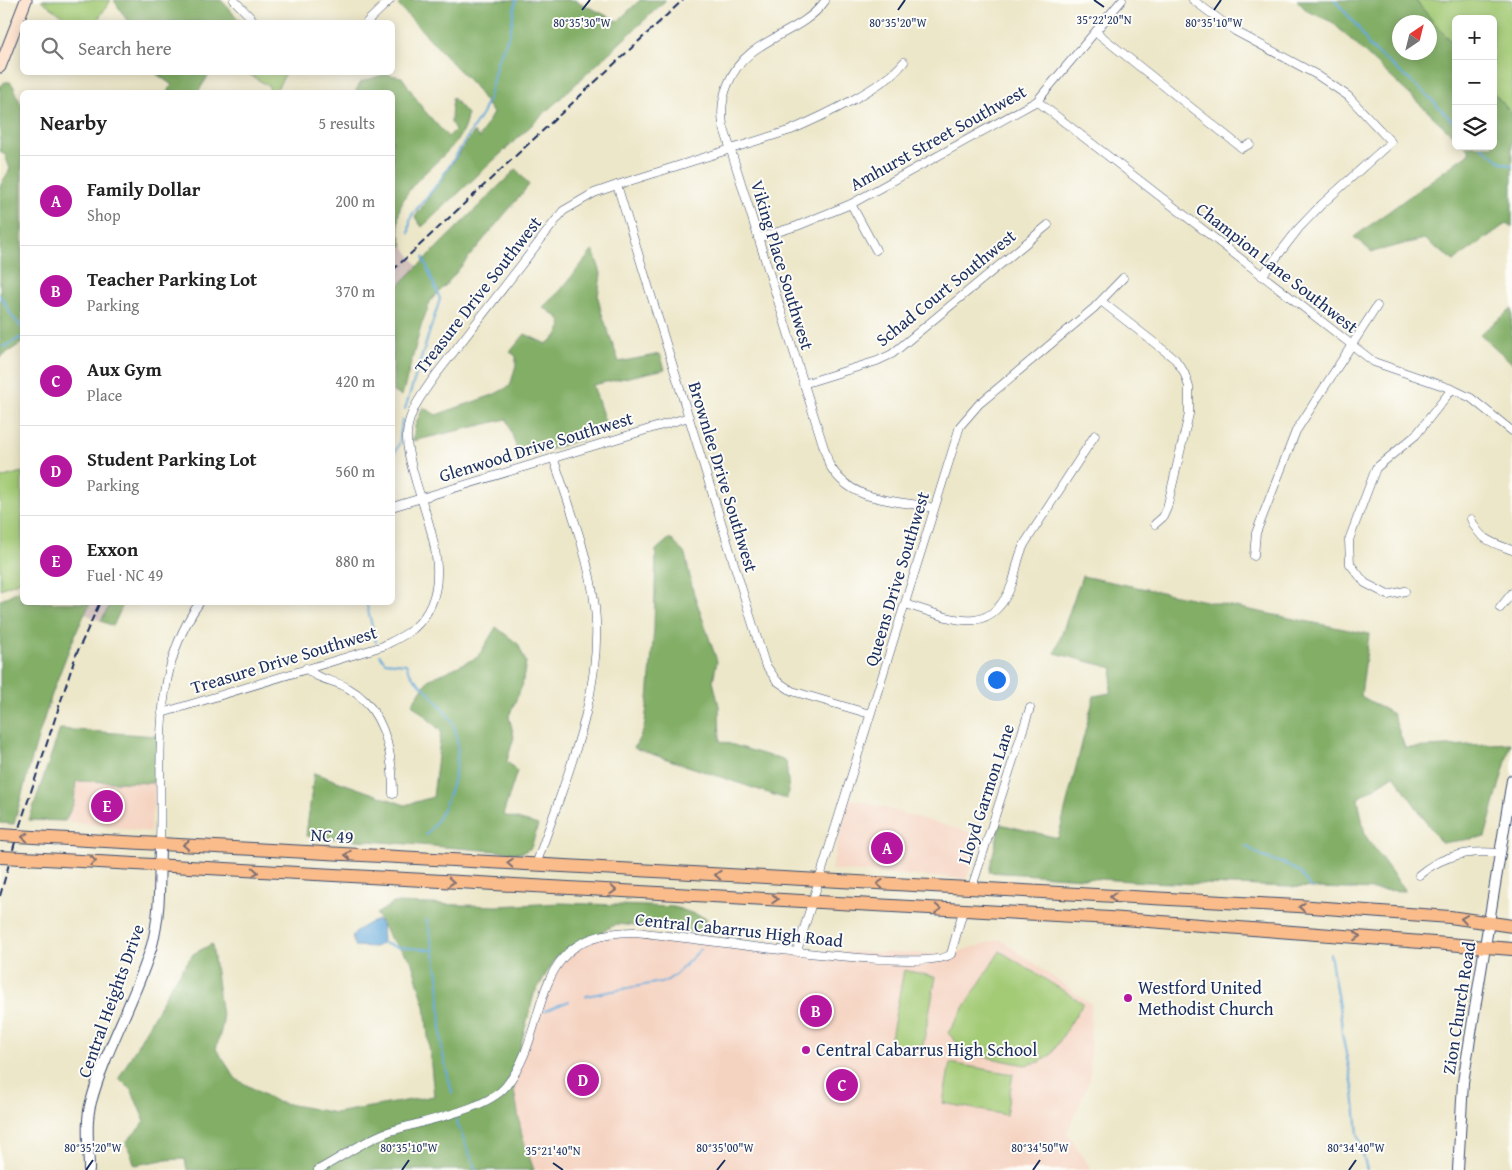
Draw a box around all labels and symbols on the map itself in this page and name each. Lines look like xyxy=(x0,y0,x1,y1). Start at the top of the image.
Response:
text: 35°22'20"N xyxy=(1076,11,1132,28)
text: 80°35'30"W xyxy=(553,14,612,31)
text: 80°35'20"W xyxy=(869,14,928,31)
text: 80°35'10"W xyxy=(1185,14,1244,31)
north arrow xyxy=(1392,15,1437,60)
street label: Amhurst Street Southwest xyxy=(844,77,1032,197)
street label: Viking Place Southwest xyxy=(744,177,821,354)
street label: Champion Lane Southwest xyxy=(1190,196,1365,340)
street label: Treasure Drive Southwest xyxy=(407,210,548,379)
street label: Schad Court Southwest xyxy=(870,222,1022,353)
street label: Brownlee Drive Southwest xyxy=(682,378,766,576)
street label: Glenwood Drive Southwest xyxy=(436,404,637,489)
street label: Queens Drive Southwest xyxy=(857,487,936,670)
street label: Treasure Drive Southwest xyxy=(187,618,381,701)
your location xyxy=(984,667,1010,693)
street label: Lloyd Garmon Lane xyxy=(950,720,1021,867)
pin: E xyxy=(91,787,123,825)
street label: NC 49 xyxy=(310,821,354,850)
pin: A xyxy=(871,829,903,867)
one-way arrow xyxy=(21,831,29,842)
one-way arrow xyxy=(181,840,189,851)
one-way arrow xyxy=(344,849,352,860)
one-way arrow xyxy=(89,856,97,867)
one-way arrow xyxy=(506,858,514,869)
one-way arrow xyxy=(251,866,259,877)
one-way arrow xyxy=(714,870,722,881)
one-way arrow xyxy=(447,876,455,887)
one-way arrow xyxy=(876,879,884,890)
one-way arrow xyxy=(609,885,617,896)
one-way arrow xyxy=(1108,891,1116,902)
one-way arrow xyxy=(772,894,780,905)
one-way arrow xyxy=(1297,901,1305,912)
one-way arrow xyxy=(934,903,942,914)
street label: Central Cabarrus High Road xyxy=(634,905,845,954)
one-way arrow xyxy=(1459,914,1468,924)
street label: Central Heights Drive xyxy=(70,920,151,1081)
one-way arrow xyxy=(1354,931,1362,942)
street label: Zion Church Road xyxy=(1435,939,1482,1076)
place label: Westford United Methodist Church xyxy=(1138,974,1274,1022)
pin: B xyxy=(800,992,832,1030)
marker: Westford United Methodist Church xyxy=(1122,992,1134,1004)
place label: Central Cabarrus High School xyxy=(816,1036,1037,1063)
marker: Central Cabarrus High School xyxy=(800,1044,812,1056)
pin: D xyxy=(567,1061,599,1099)
pin: C xyxy=(826,1066,858,1104)
text: 80°35'20"W xyxy=(64,1139,123,1156)
text: 80°35'10"W xyxy=(380,1139,439,1156)
text: 80°35'00"W xyxy=(696,1139,755,1156)
text: 80°34'50"W xyxy=(1011,1139,1070,1156)
text: 80°34'40"W xyxy=(1327,1139,1386,1156)
text: 35°21'40"N xyxy=(525,1142,581,1159)

